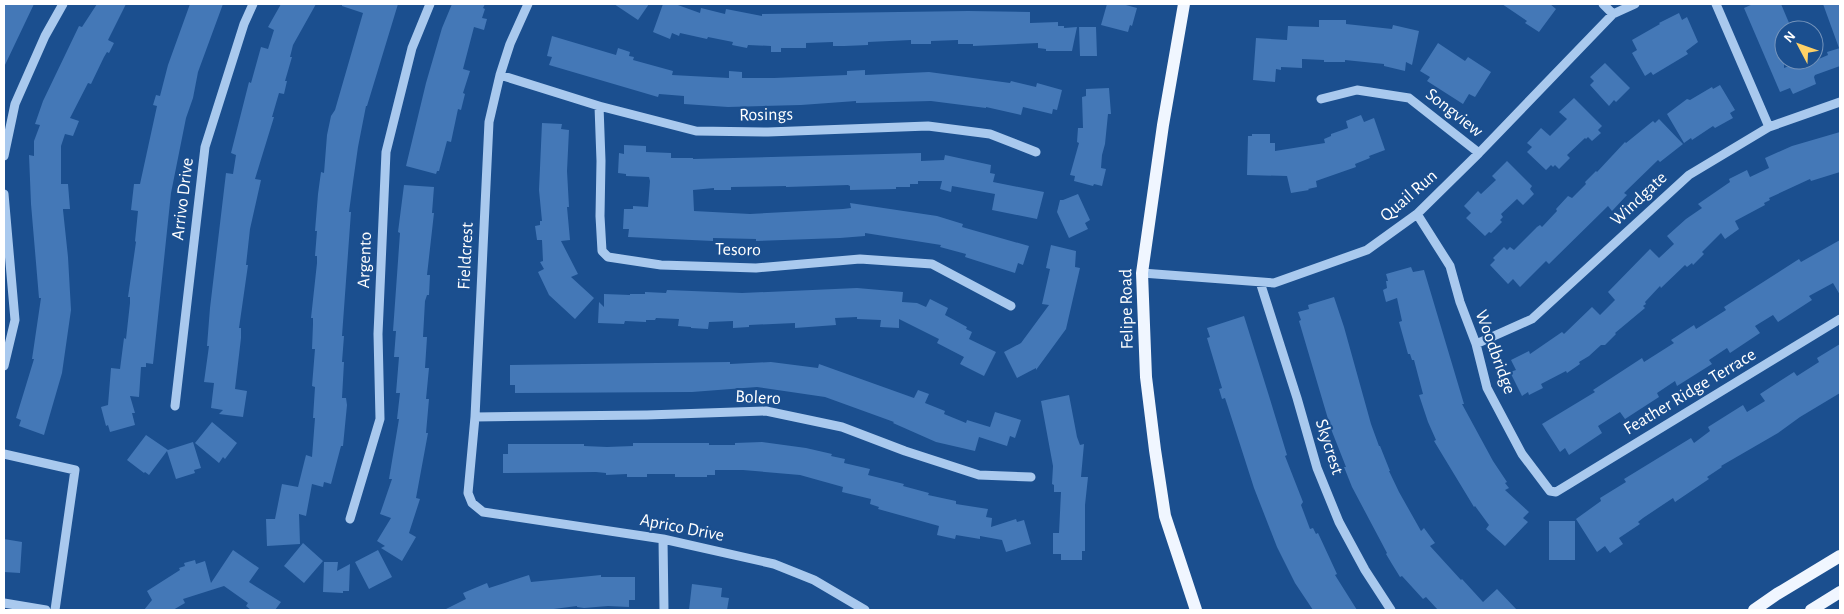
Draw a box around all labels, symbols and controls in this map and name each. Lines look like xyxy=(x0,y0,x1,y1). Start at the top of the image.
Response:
north arrow xyxy=(1774,20,1824,70)
text: N xyxy=(1781,29,1798,45)
street label: Songview xyxy=(1422,85,1486,141)
street label: Rosings xyxy=(739,106,793,124)
street label: Arrivo Drive xyxy=(169,157,197,241)
street label: Quail Run xyxy=(1377,167,1441,225)
street label: Windgate xyxy=(1607,169,1671,229)
street label: Fieldcrest xyxy=(455,222,477,290)
street label: Argento xyxy=(355,231,375,289)
street label: Tesoro xyxy=(715,241,761,259)
street label: Felipe Road xyxy=(1117,269,1137,349)
street label: Woodbridge xyxy=(1472,308,1518,396)
street label: Feather Ridge Terrace xyxy=(1621,346,1759,438)
street label: Bolero xyxy=(735,388,781,408)
street label: Skycrest xyxy=(1312,417,1346,477)
street label: Aprico Drive xyxy=(638,511,726,545)

